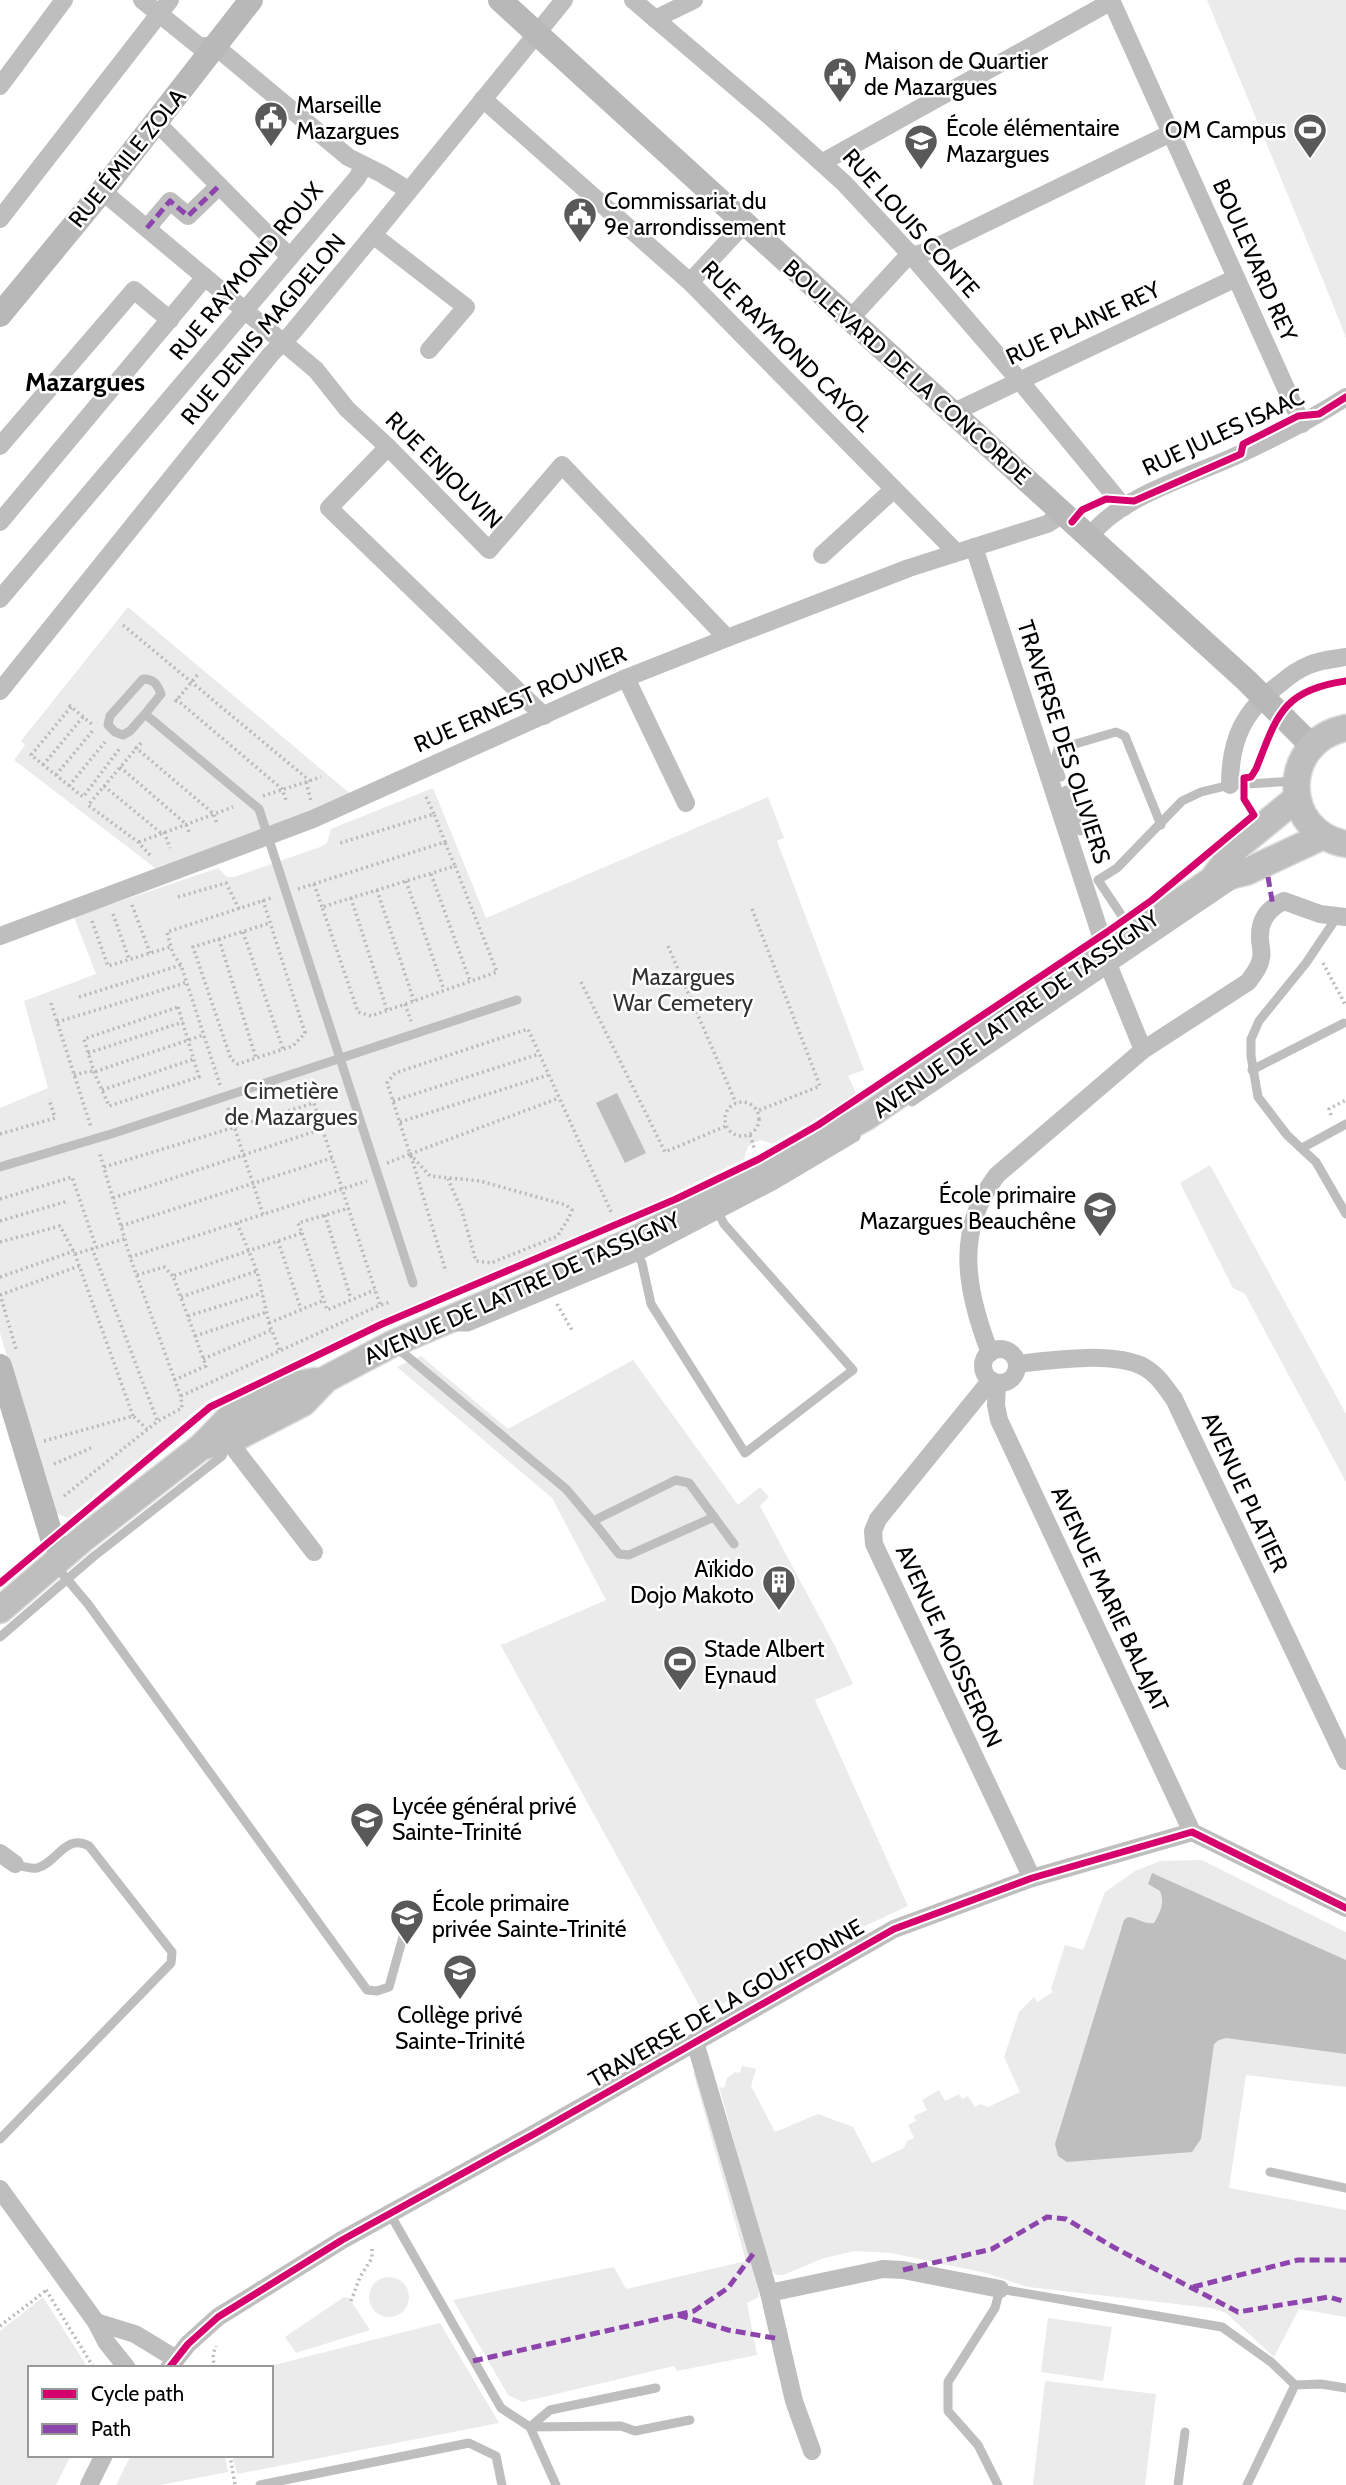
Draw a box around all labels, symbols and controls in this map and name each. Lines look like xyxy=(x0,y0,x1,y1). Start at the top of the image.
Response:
place label: Maison de Quartier de Mazargues xyxy=(864,47,1049,101)
public building icon: Maison de Quartier de Mazargues xyxy=(821,55,859,104)
street label: RUE ÉMILE ZOLA xyxy=(62,82,192,233)
place label: Marseille Mazargues xyxy=(296,91,399,145)
public building icon: Marseille Mazargues xyxy=(252,99,290,148)
sports icon: OM Campus xyxy=(1291,111,1329,160)
place label: École élémentaire Mazargues xyxy=(946,113,1120,168)
place label: OM Campus xyxy=(1165,116,1286,144)
school or university icon: École élémentaire Mazargues xyxy=(902,122,940,171)
street label: RUE LOUIS CONTE xyxy=(837,143,985,303)
street label: BOULEVARD REY xyxy=(1207,174,1304,346)
street label: RUE RAYMOND ROUX xyxy=(163,176,329,366)
place label: Commissariat du 9e arrondissement xyxy=(604,187,786,241)
public building icon: Commissariat du 9e arrondissement xyxy=(561,195,599,244)
street label: RUE DENIS MAGDELON xyxy=(175,228,351,430)
street label: BOULEVARD DE LA CONCORDE xyxy=(777,253,1037,491)
street label: RUE RAYMOND CAYOL xyxy=(696,255,879,438)
street label: RUE PLAINE REY xyxy=(1001,275,1165,371)
district label: Mazargues xyxy=(25,366,145,398)
street label: RUE JULES ISAAC xyxy=(1138,382,1308,482)
street label: RUE ENJOUVIN xyxy=(380,406,508,534)
street label: TRAVERSE DES OLIVIERS xyxy=(1011,617,1117,867)
street label: RUE ERNEST ROUVIER xyxy=(409,639,631,758)
street label: AVENUE DE LATTRE DE TASSIGNY xyxy=(867,904,1165,1124)
park label: Mazargues War Cemetery xyxy=(613,963,753,1017)
park label: Cimetière de Mazargues xyxy=(224,1077,358,1131)
place label: École primaire Mazargues Beauchêne xyxy=(860,1180,1076,1235)
school or university icon: École primaire Mazargues Beauchêne xyxy=(1081,1189,1119,1238)
street label: AVENUE DE LATTRE DE TASSIGNY xyxy=(360,1205,685,1371)
street label: AVENUE PLATIER xyxy=(1196,1408,1294,1576)
street label: AVENUE MARIE BALAJAT xyxy=(1045,1482,1175,1716)
street label: AVENUE MOISSERON xyxy=(890,1540,1008,1752)
place label: Aïkido Dojo Makoto xyxy=(630,1555,754,1609)
building icon: Aïkido Dojo Makoto xyxy=(760,1563,798,1612)
place label: Stade Albert Eynaud xyxy=(704,1635,825,1689)
sports icon: Stade Albert Eynaud xyxy=(661,1643,699,1692)
place label: Lycée général privé Sainte-Trinité xyxy=(392,1792,577,1846)
school or university icon: Lycée général privé Sainte-Trinité xyxy=(348,1800,386,1849)
place label: École primaire privée Sainte-Trinité xyxy=(432,1888,627,1943)
school or university icon: École primaire privée Sainte-Trinité xyxy=(388,1897,426,1946)
street label: TRAVERSE DE LA GOUFFONNE xyxy=(583,1913,869,2093)
school or university icon: Collège privé Sainte-Trinité xyxy=(441,1952,479,2001)
place label: Collège privé Sainte-Trinité xyxy=(395,2001,525,2055)
legend xyxy=(28,2366,273,2457)
text: Cycle path xyxy=(91,2381,184,2406)
text: Path xyxy=(91,2416,131,2441)

